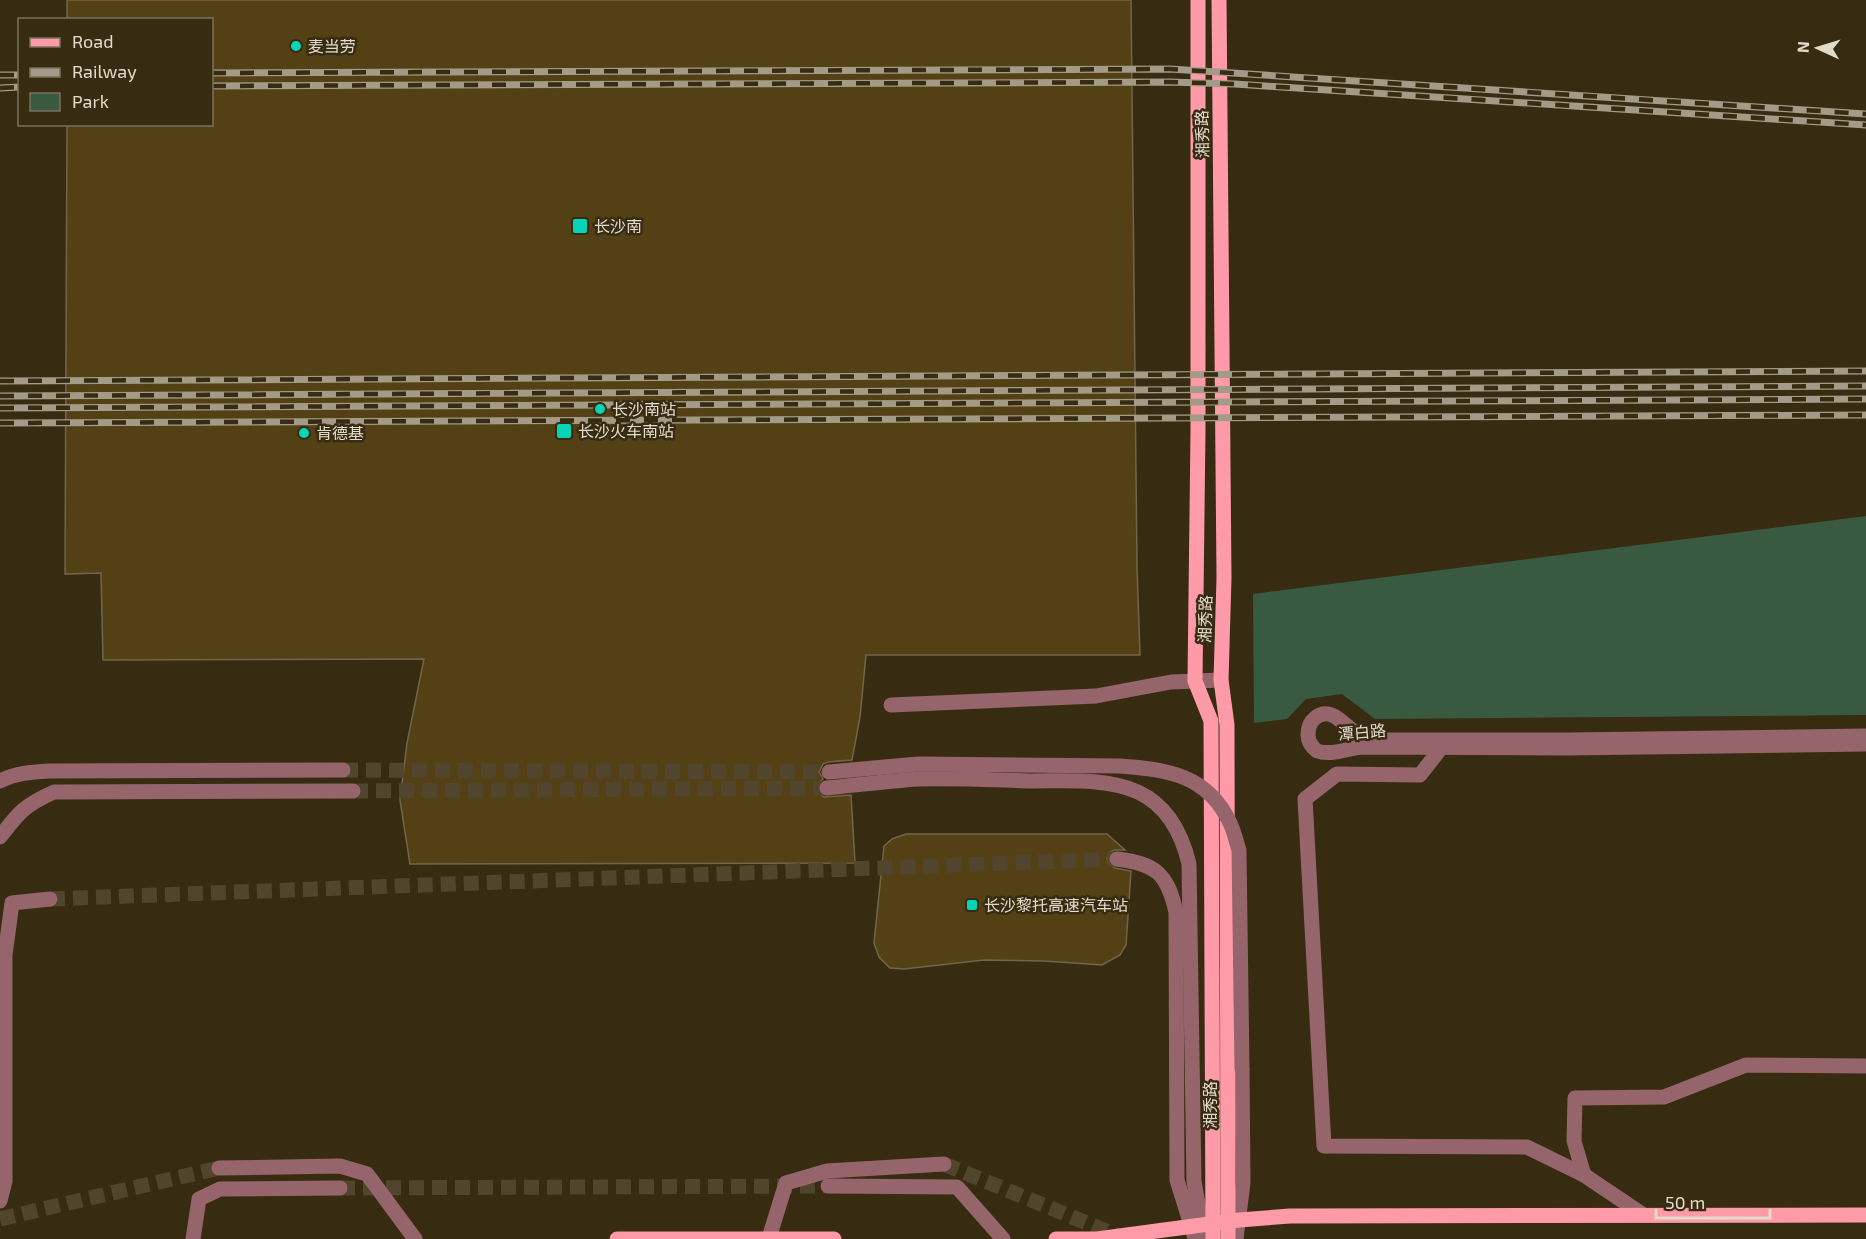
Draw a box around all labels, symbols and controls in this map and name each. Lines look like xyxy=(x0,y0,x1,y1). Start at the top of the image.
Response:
legend xyxy=(18,18,213,126)
north arrow xyxy=(1788,18,1848,78)
text: Road xyxy=(72,30,113,52)
place label: 麦当劳 xyxy=(308,36,356,55)
marker: 麦当劳 xyxy=(289,39,303,53)
text: N xyxy=(1793,40,1812,53)
text: Railway xyxy=(72,60,137,82)
text: Park xyxy=(72,90,109,112)
street label: 湘秀路 xyxy=(1192,110,1211,158)
place label: 长沙南 xyxy=(594,216,642,235)
marker: 长沙南 xyxy=(571,217,589,235)
place label: 长沙南站 xyxy=(612,399,676,418)
marker: 长沙南站 xyxy=(593,402,607,416)
place label: 长沙火车南站 xyxy=(578,421,674,440)
marker: 长沙火车南站 xyxy=(555,422,573,440)
place label: 肯德基 xyxy=(316,423,364,442)
marker: 肯德基 xyxy=(297,426,311,440)
street label: 湘秀路 xyxy=(1194,595,1215,643)
street label: 潭白路 xyxy=(1337,720,1387,743)
place label: 长沙黎托高速汽车站 xyxy=(984,895,1128,914)
marker: 长沙黎托高速汽车站 xyxy=(965,898,979,912)
street label: 湘秀路 xyxy=(1200,1081,1219,1129)
scale bar xyxy=(1656,1182,1770,1220)
text: 50 m xyxy=(1665,1191,1705,1213)

